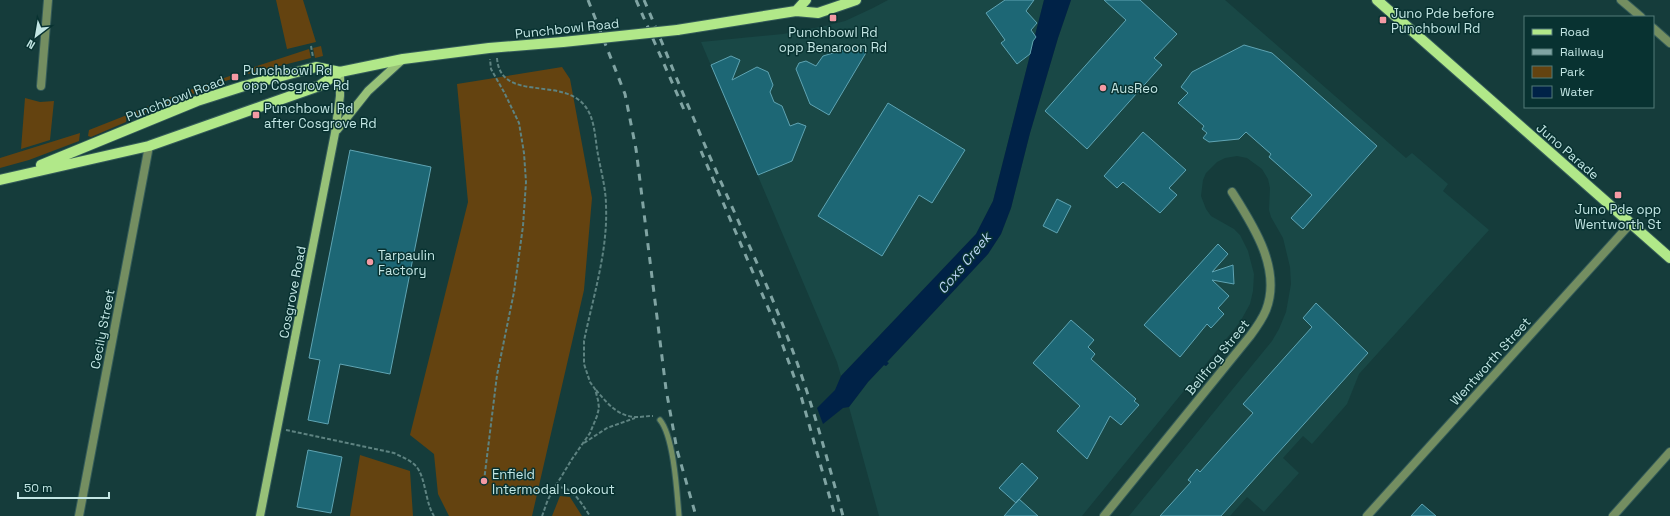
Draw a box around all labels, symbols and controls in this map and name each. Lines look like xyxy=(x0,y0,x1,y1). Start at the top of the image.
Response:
place label: Juno Pde before Punchbowl Rd xyxy=(1391,5,1494,37)
marker: Punchbowl Rd opp Benaroon Rd xyxy=(828,13,838,23)
street label: Punchbowl Road xyxy=(514,15,620,42)
marker: Juno Pde before Punchbowl Rd xyxy=(1378,15,1388,25)
north arrow xyxy=(16,16,56,56)
legend xyxy=(1524,16,1654,108)
place label: Punchbowl Rd opp Benaroon Rd xyxy=(779,24,887,56)
text: Road xyxy=(1560,24,1589,40)
text: N xyxy=(24,37,38,52)
text: Railway xyxy=(1560,44,1604,60)
place label: Punchbowl Rd opp Cosgrove Rd xyxy=(243,62,350,94)
text: Park xyxy=(1560,64,1585,80)
street label: Punchbowl Road xyxy=(123,72,227,125)
marker: Punchbowl Rd opp Cosgrove Rd xyxy=(230,72,240,82)
place label: AusReo xyxy=(1111,80,1158,97)
marker: AusReo xyxy=(1098,83,1108,93)
text: Water xyxy=(1560,84,1594,100)
place label: Punchbowl Rd after Cosgrove Rd xyxy=(264,100,377,132)
marker: Punchbowl Rd after Cosgrove Rd xyxy=(251,110,261,120)
street label: Juno Parade xyxy=(1533,119,1603,183)
marker: Juno Pde opp Wentworth St xyxy=(1613,190,1623,200)
place label: Juno Pde opp Wentworth St xyxy=(1574,201,1662,233)
water label: Coxs Creek xyxy=(933,228,996,297)
street label: Cosgrove Road xyxy=(275,244,310,340)
place label: Tarpaulin Factory xyxy=(378,247,435,279)
marker: Tarpaulin Factory xyxy=(365,257,375,267)
street label: Cecily Street xyxy=(86,288,119,371)
street label: Wentworth Street xyxy=(1446,314,1534,409)
street label: Bellfrog Street xyxy=(1182,316,1253,399)
place label: Enfield Intermodal Lookout xyxy=(492,466,615,498)
scale bar xyxy=(18,474,109,500)
marker: Enfield Intermodal Lookout xyxy=(479,476,489,486)
text: 50 m xyxy=(24,480,52,496)

